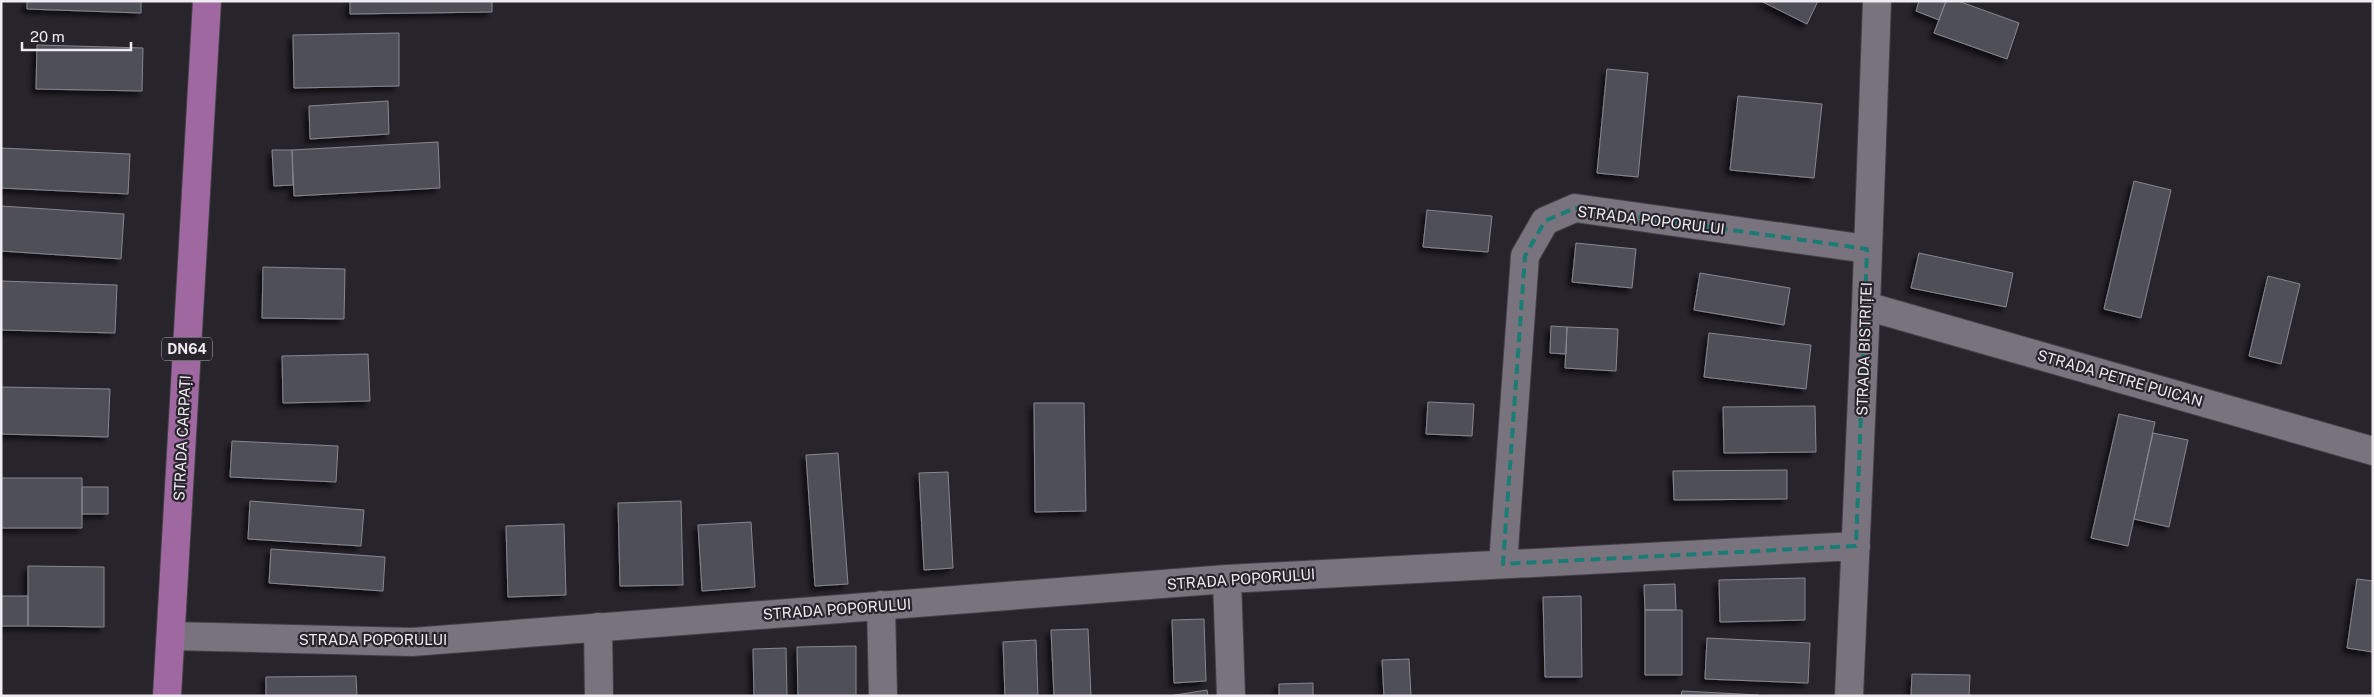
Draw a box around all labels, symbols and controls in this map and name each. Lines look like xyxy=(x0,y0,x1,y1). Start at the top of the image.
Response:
scale bar xyxy=(22,20,131,52)
text: 20 m xyxy=(30,28,65,45)
street label: STRADA POPORULUI xyxy=(1576,203,1726,237)
street label: STRADA BISTRIȚEI xyxy=(1853,282,1875,416)
road number: DN64 xyxy=(162,338,212,360)
street label: STRADA PETRE PUICAN xyxy=(2035,346,2205,410)
street label: STRADA CARPAȚI xyxy=(170,375,194,501)
street label: STRADA POPORULUI xyxy=(1166,565,1316,593)
street label: STRADA POPORULUI xyxy=(762,595,912,623)
street label: STRADA POPORULUI xyxy=(299,631,447,648)

